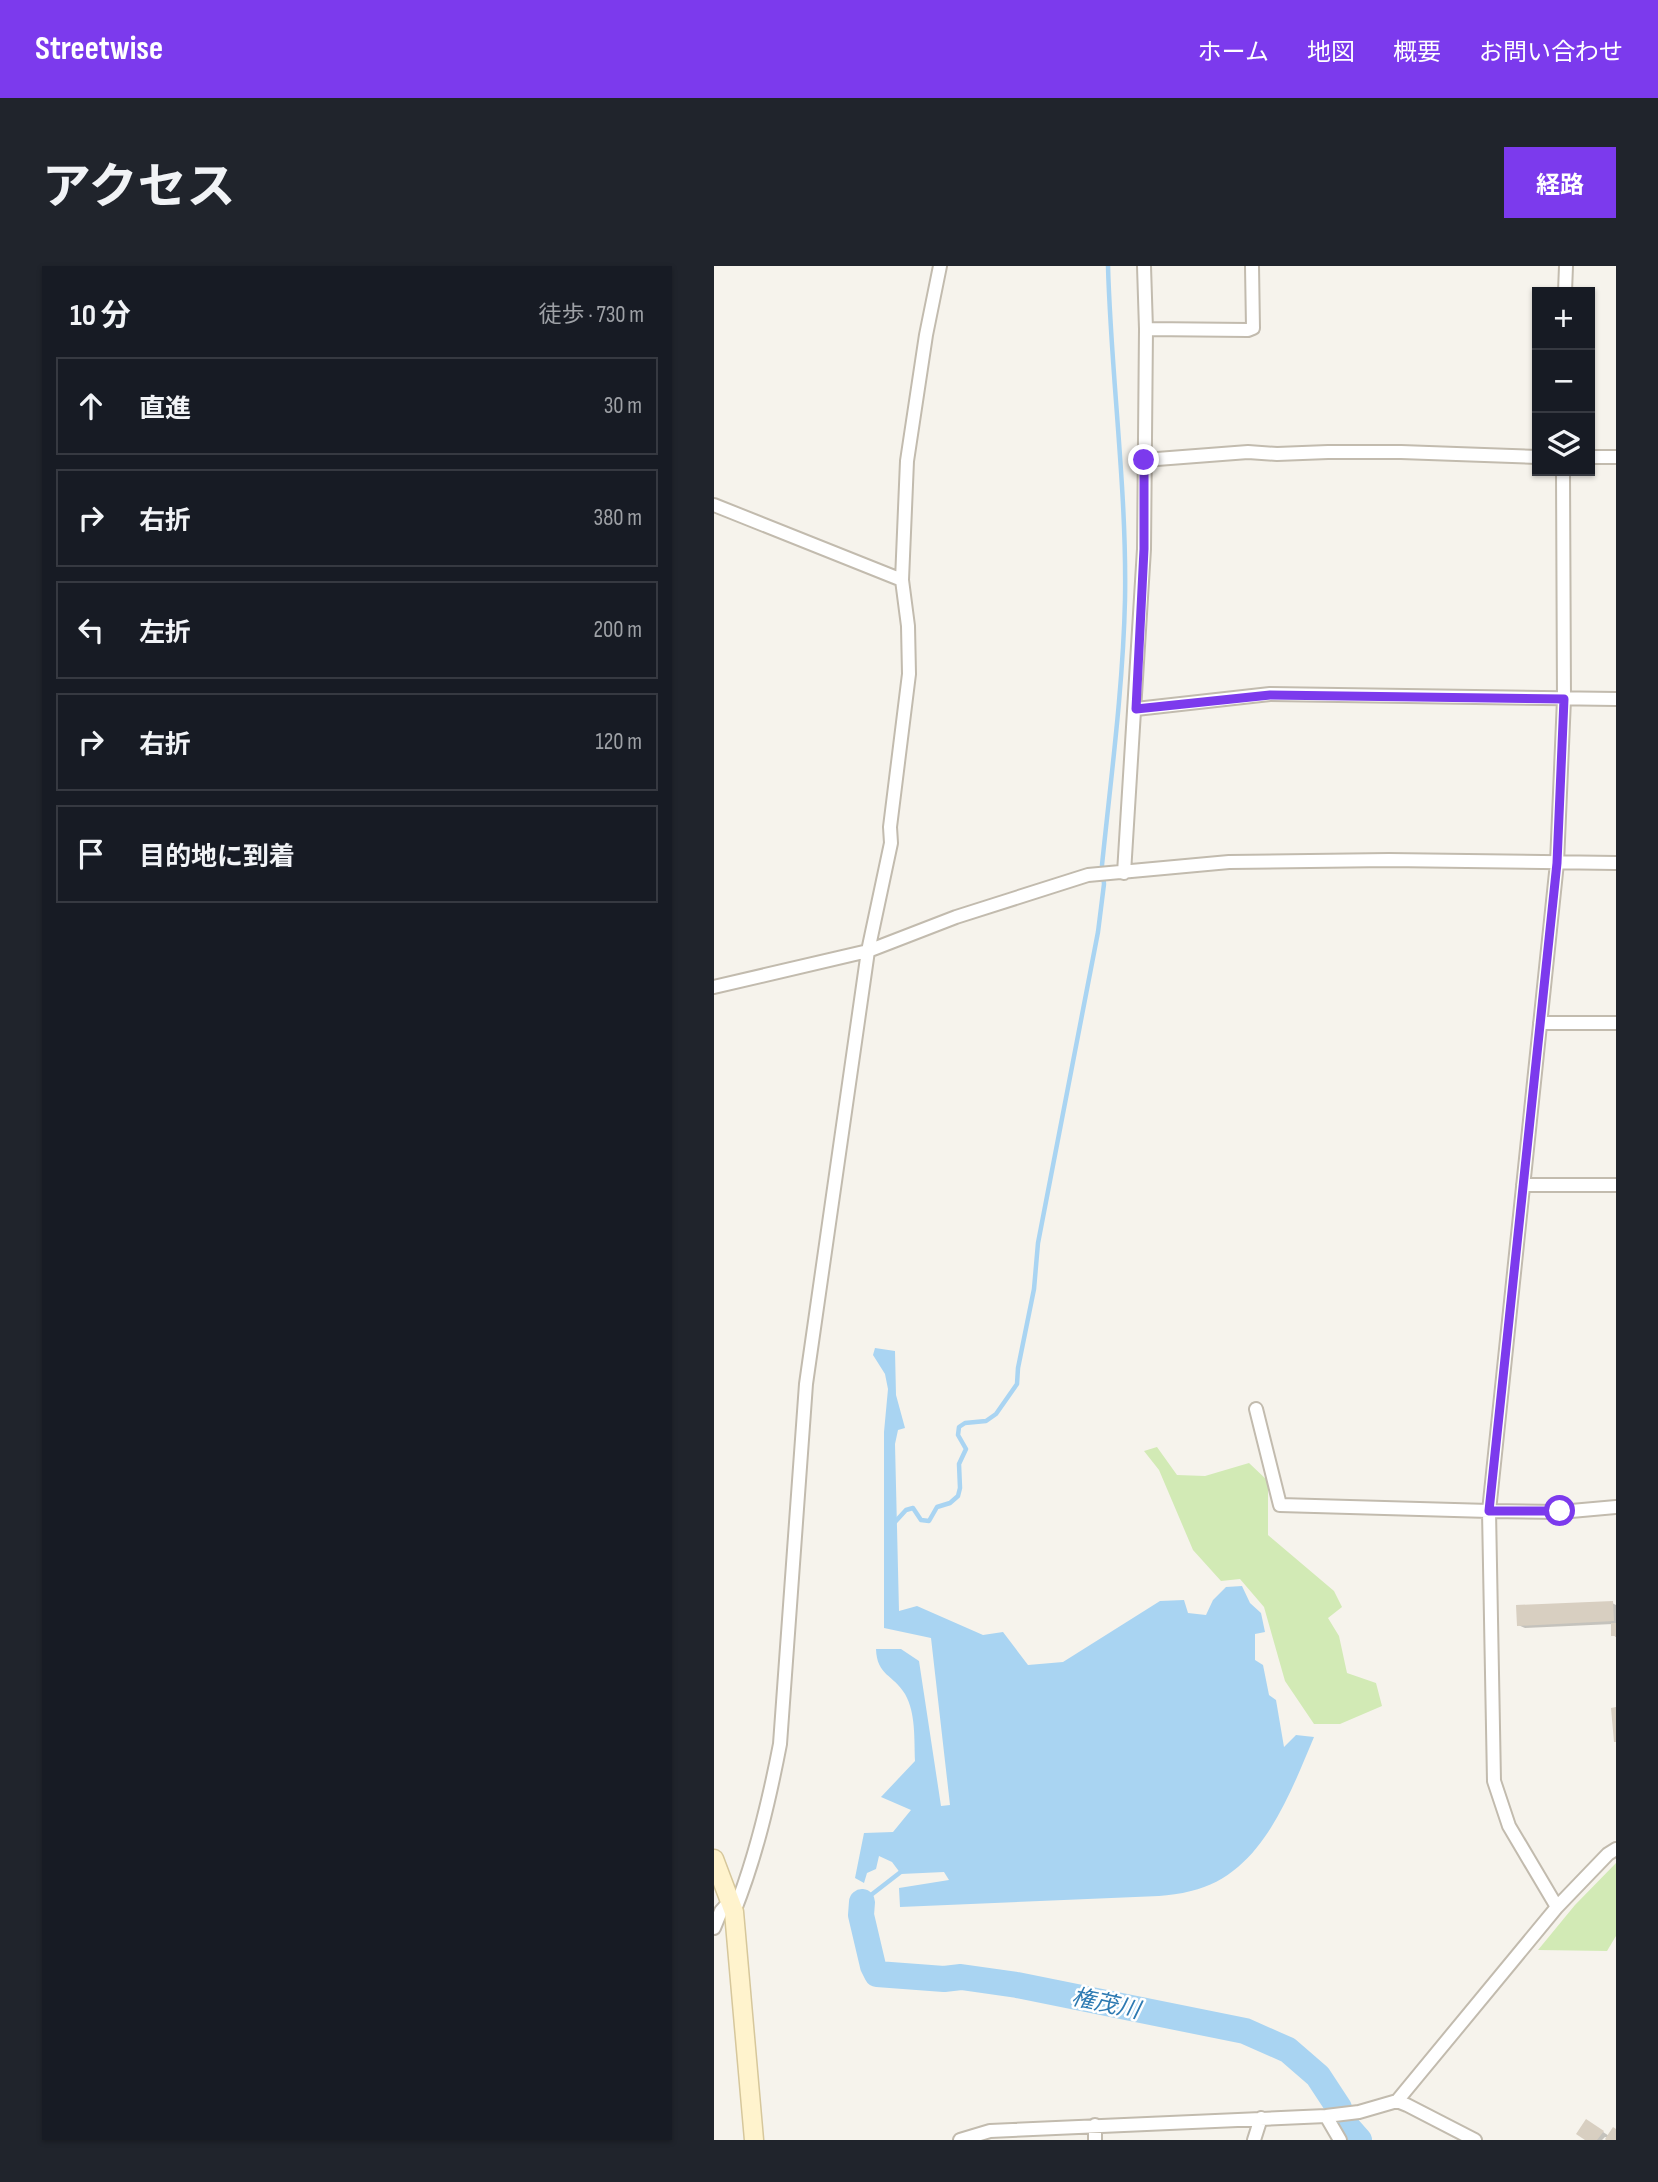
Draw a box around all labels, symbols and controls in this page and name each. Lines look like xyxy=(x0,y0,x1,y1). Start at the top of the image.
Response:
text: Streetwise xyxy=(35,29,163,69)
text: ホーム xyxy=(1198,38,1269,67)
text: 地図 xyxy=(1307,38,1355,67)
text: 概要 xyxy=(1393,38,1441,67)
text: お問い合わせ xyxy=(1479,38,1623,67)
button: 経路 xyxy=(1504,147,1616,218)
text: アクセス xyxy=(42,159,236,218)
map controls xyxy=(1532,287,1595,476)
button: + xyxy=(1532,287,1595,350)
text: 10 分 xyxy=(70,298,131,334)
text: 徒歩 · 730 m xyxy=(539,301,644,329)
button: − xyxy=(1532,350,1595,413)
icon: ahead xyxy=(72,387,110,425)
text: 30 m xyxy=(604,392,642,420)
text: 直進 xyxy=(139,394,191,425)
button: layers xyxy=(1532,413,1595,476)
route end xyxy=(1128,444,1159,475)
icon: right xyxy=(72,499,110,537)
text: 380 m xyxy=(594,504,642,532)
text: 右折 xyxy=(139,506,191,537)
icon: left xyxy=(72,611,110,649)
text: 200 m xyxy=(594,616,642,644)
text: 左折 xyxy=(139,618,191,649)
icon: right xyxy=(72,723,110,761)
text: 120 m xyxy=(596,728,642,756)
text: 右折 xyxy=(139,730,191,761)
icon: arrive xyxy=(72,835,110,873)
text: 目的地に到着 xyxy=(139,842,295,873)
route start xyxy=(1544,1495,1575,1526)
water label: 権茂川 xyxy=(1069,1983,1145,2025)

